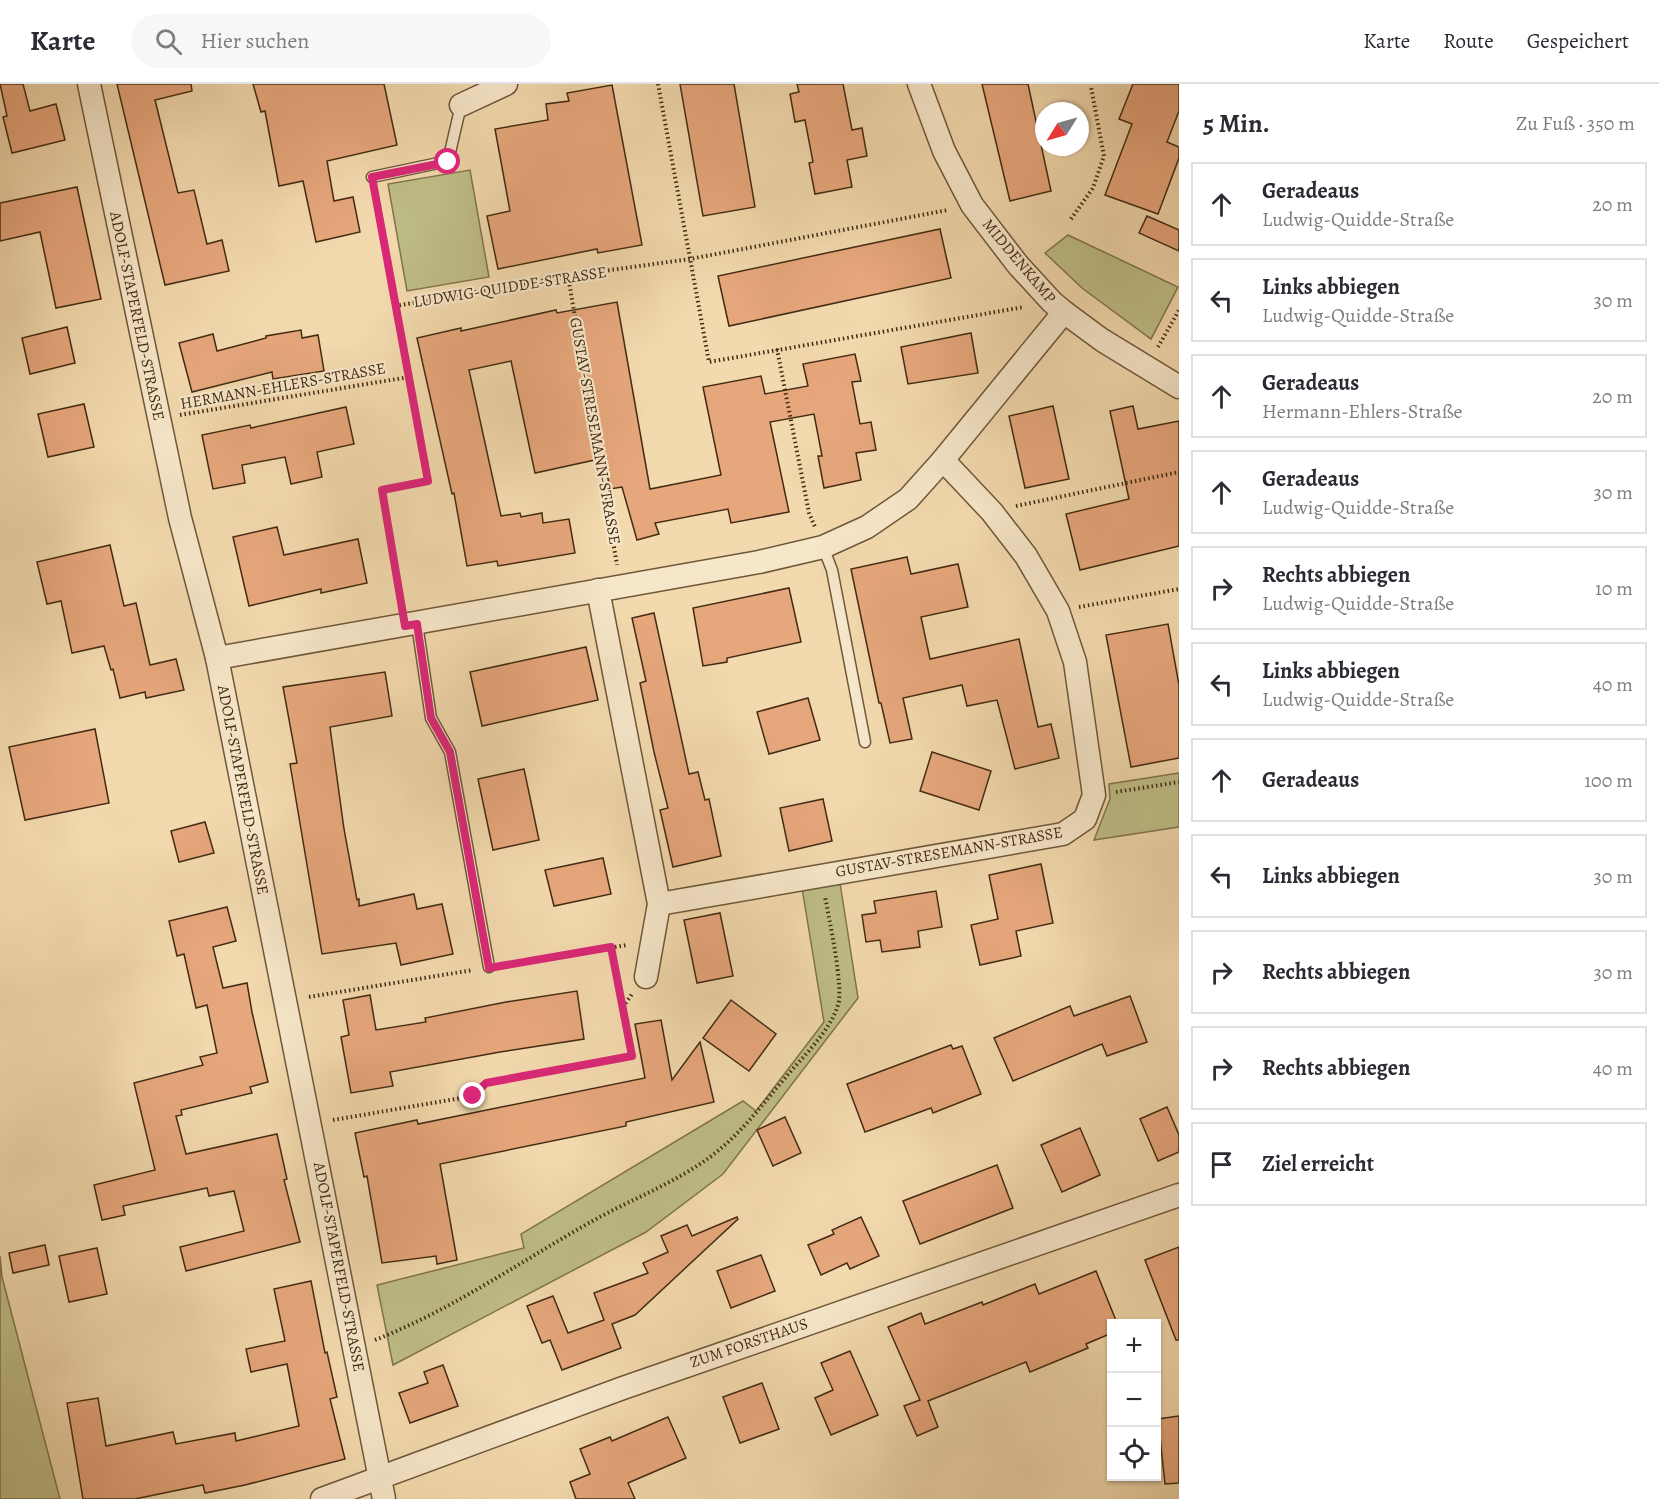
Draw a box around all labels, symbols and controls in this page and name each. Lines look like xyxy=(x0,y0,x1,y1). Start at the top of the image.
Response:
search box xyxy=(131,14,551,68)
text: Karte xyxy=(30,22,95,60)
icon: search xyxy=(152,25,185,58)
text: Hier suchen xyxy=(200,26,309,56)
text: Karte xyxy=(1363,27,1410,55)
text: Route xyxy=(1443,27,1494,55)
text: Gespeichert xyxy=(1527,27,1629,55)
north arrow xyxy=(1035,102,1089,156)
text: 5 Min. xyxy=(1203,106,1270,141)
text: Zu Fuß · 350 m xyxy=(1516,110,1635,137)
route start xyxy=(434,148,460,174)
text: Geradeaus xyxy=(1262,176,1359,206)
icon: ahead xyxy=(1205,188,1238,221)
text: 20 m xyxy=(1592,191,1633,218)
text: Ludwig-Quidde-Straße xyxy=(1262,206,1454,233)
street label: ADOLF-STAPERFELD-STRASSE xyxy=(104,208,170,423)
street label: MIDDENKAMP xyxy=(977,214,1061,308)
street label: LUDWIG-QUIDDE-STRASSE xyxy=(412,261,608,313)
text: Links abbiegen xyxy=(1262,272,1400,302)
icon: left xyxy=(1205,284,1238,317)
text: 30 m xyxy=(1593,287,1633,314)
text: Ludwig-Quidde-Straße xyxy=(1262,302,1454,329)
street label: GUSTAV-STRESEMANN-STRASSE xyxy=(564,316,626,546)
street label: HERMANN-EHLERS-STRASSE xyxy=(179,357,387,415)
text: Geradeaus xyxy=(1262,368,1359,398)
icon: ahead xyxy=(1205,380,1238,413)
text: 20 m xyxy=(1592,383,1633,410)
text: Hermann-Ehlers-Straße xyxy=(1262,398,1463,425)
text: Geradeaus xyxy=(1262,464,1359,494)
icon: ahead xyxy=(1205,476,1238,509)
text: 30 m xyxy=(1593,479,1633,506)
text: Ludwig-Quidde-Straße xyxy=(1262,494,1454,521)
text: Rechts abbiegen xyxy=(1262,560,1410,590)
icon: right xyxy=(1205,572,1238,605)
text: 10 m xyxy=(1595,575,1633,602)
text: Ludwig-Quidde-Straße xyxy=(1262,590,1454,617)
text: Links abbiegen xyxy=(1262,656,1400,686)
icon: left xyxy=(1205,668,1238,701)
text: 40 m xyxy=(1593,671,1633,698)
street label: ADOLF-STAPERFELD-STRASSE xyxy=(212,682,274,897)
text: Ludwig-Quidde-Straße xyxy=(1262,686,1454,713)
icon: ahead xyxy=(1205,764,1238,797)
text: Geradeaus xyxy=(1262,765,1359,795)
text: 100 m xyxy=(1584,767,1633,794)
street label: GUSTAV-STRESEMANN-STRASSE xyxy=(834,821,1064,883)
icon: left xyxy=(1205,860,1238,893)
text: Links abbiegen xyxy=(1262,861,1400,891)
text: 30 m xyxy=(1593,863,1633,890)
icon: right xyxy=(1205,956,1238,989)
text: Rechts abbiegen xyxy=(1262,957,1410,987)
text: 30 m xyxy=(1593,959,1633,986)
icon: right xyxy=(1205,1052,1238,1085)
text: Rechts abbiegen xyxy=(1262,1053,1410,1083)
text: 40 m xyxy=(1593,1055,1633,1082)
route end xyxy=(459,1082,485,1108)
icon: arrive xyxy=(1205,1148,1238,1181)
text: Ziel erreicht xyxy=(1262,1149,1374,1179)
street label: ADOLF-STAPERFELD-STRASSE xyxy=(308,1159,370,1374)
street label: ZUM FORSTHAUS xyxy=(687,1313,811,1373)
map controls xyxy=(1107,1319,1161,1481)
button: + xyxy=(1107,1319,1161,1373)
button: − xyxy=(1107,1373,1161,1427)
button: locate xyxy=(1107,1427,1161,1481)

